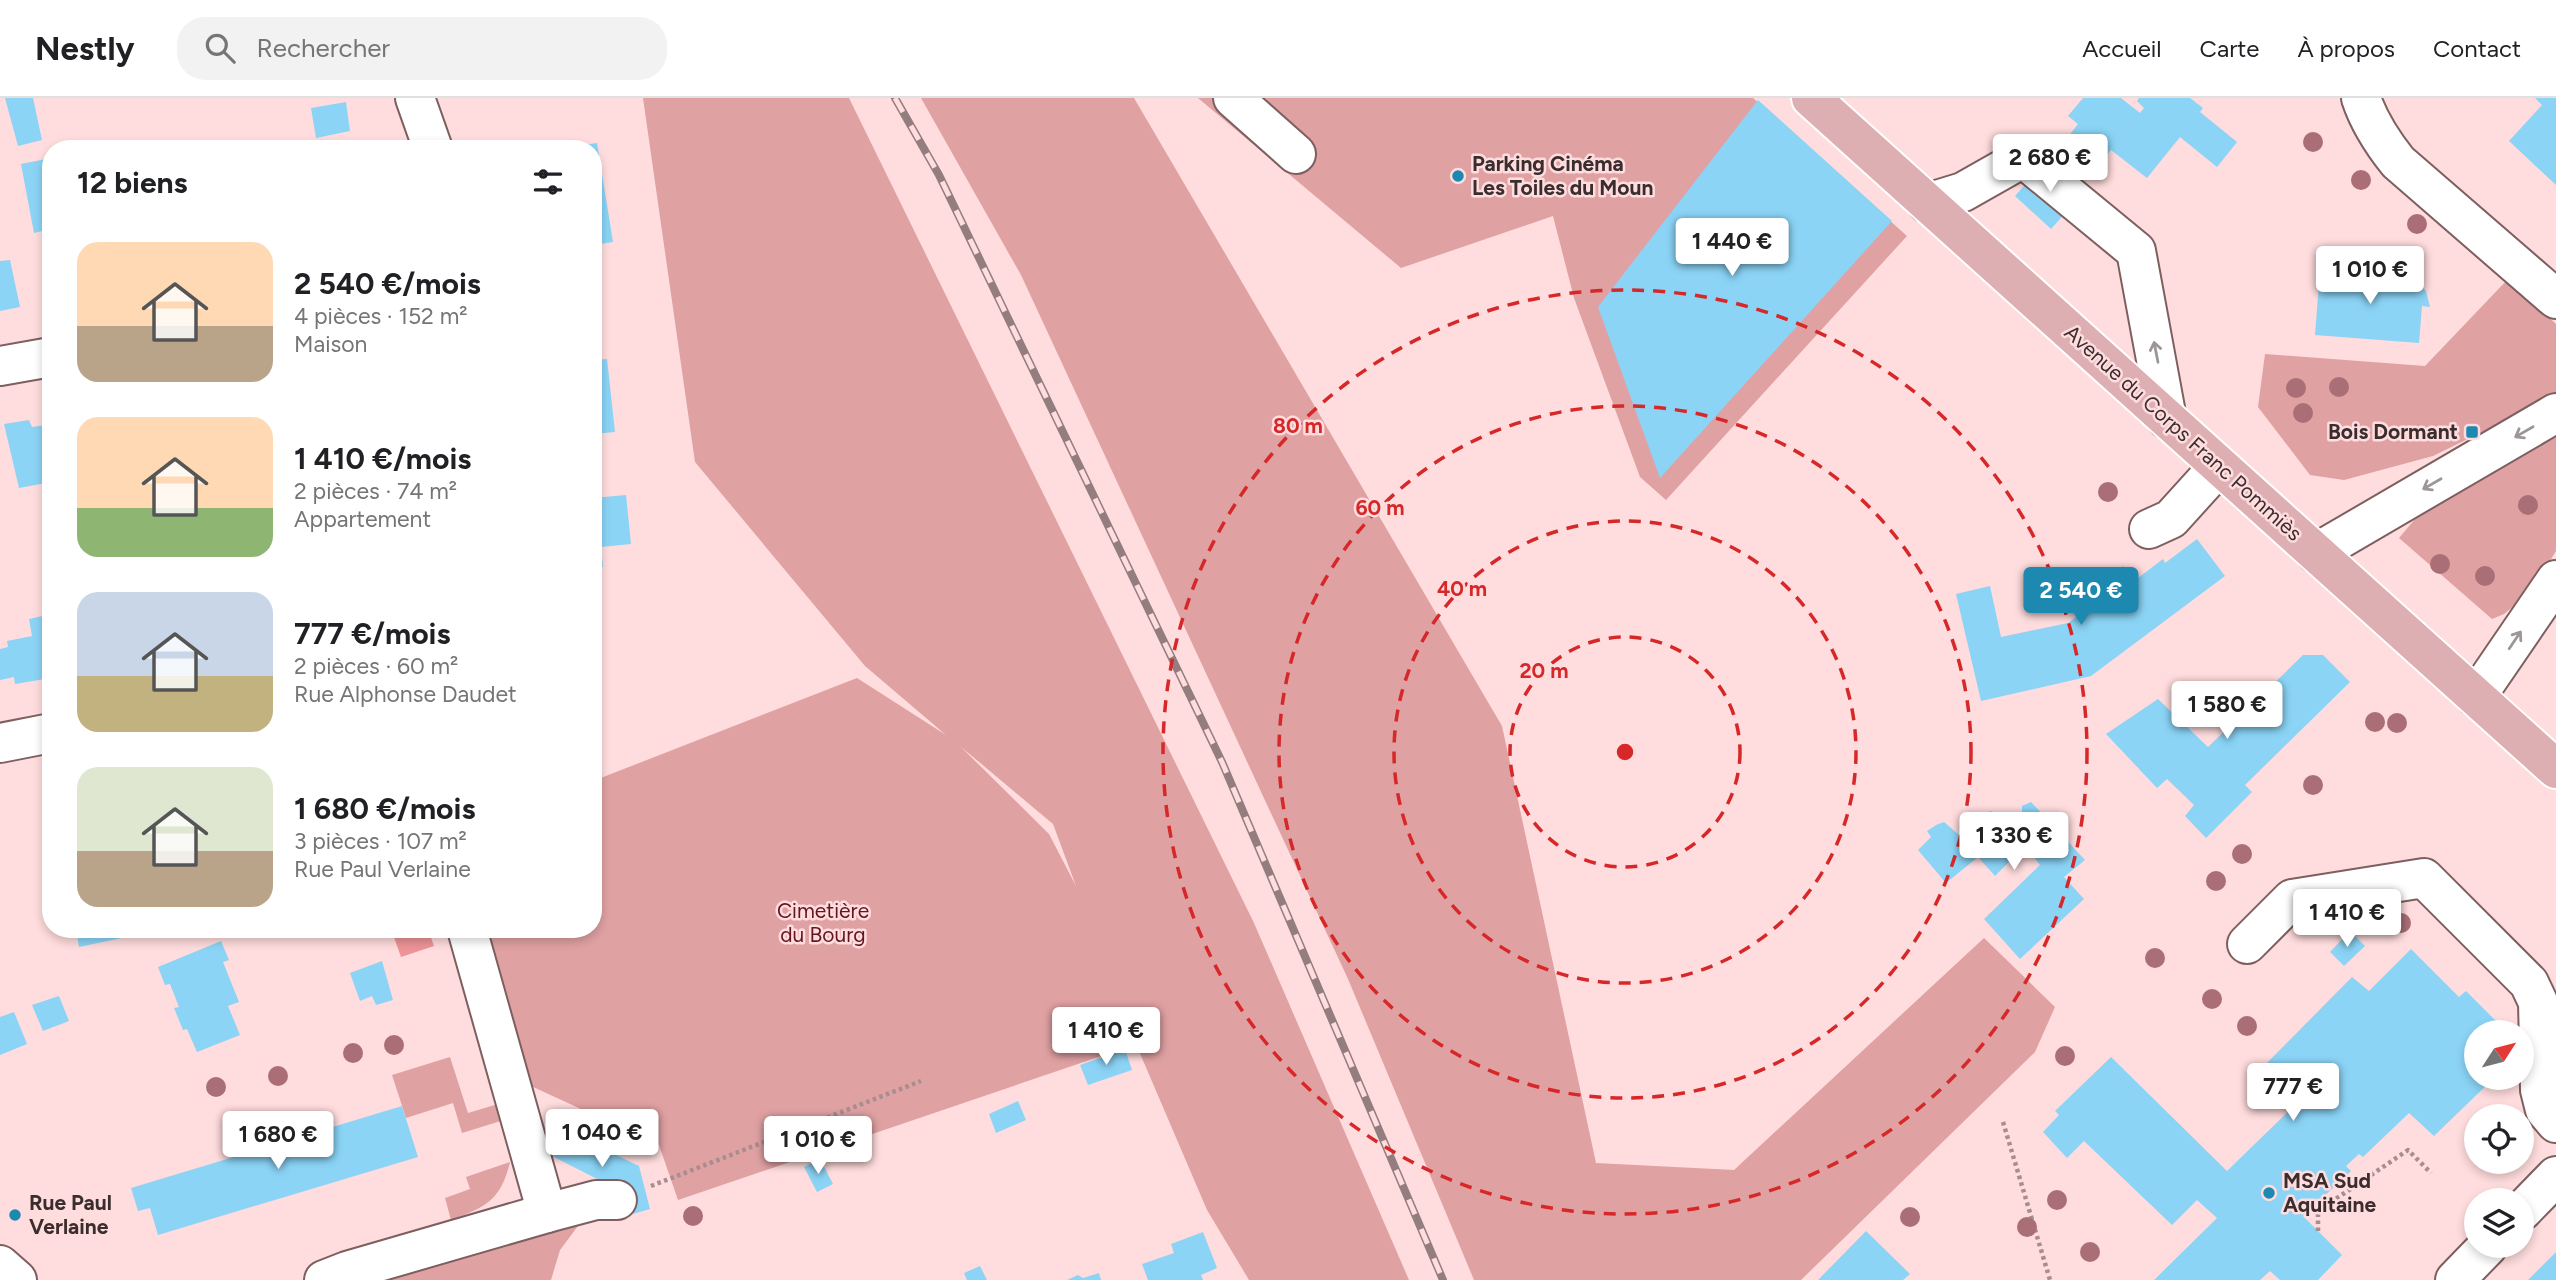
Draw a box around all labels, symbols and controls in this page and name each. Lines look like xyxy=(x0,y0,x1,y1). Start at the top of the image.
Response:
search box xyxy=(177,17,667,80)
text: Nestly xyxy=(35,29,135,68)
icon: search xyxy=(201,29,239,67)
text: Rechercher xyxy=(257,32,390,64)
text: Accueil xyxy=(2082,34,2162,63)
text: Carte xyxy=(2200,34,2259,63)
text: À propos xyxy=(2297,34,2395,63)
text: Contact xyxy=(2433,34,2521,63)
pin: 2 680 € xyxy=(1985,134,2115,194)
text: 2 680 € xyxy=(2009,143,2091,171)
place label: Parking Cinéma Les Toiles du Moun xyxy=(1472,151,1653,200)
icon: filters xyxy=(529,163,567,201)
text: 12 biens xyxy=(77,164,188,201)
marker: Parking Cinéma Les Toiles du Moun xyxy=(1450,168,1466,184)
pin: 1 440 € xyxy=(1667,218,1797,278)
text: 1 440 € xyxy=(1692,227,1772,255)
pin: 1 010 € xyxy=(2305,246,2435,306)
text: 1 010 € xyxy=(2332,255,2408,283)
text: 2 540 €/mois xyxy=(294,265,481,302)
icon: home xyxy=(133,270,217,354)
text: 4 pièces · 152 m² xyxy=(294,302,468,330)
street label: Avenue du Corps Franc Pommiès xyxy=(2060,319,2307,546)
text: Maison xyxy=(294,330,367,358)
one-way arrow xyxy=(2148,341,2162,364)
text: 80 m xyxy=(1273,413,1323,438)
place label: Bois Dormant xyxy=(2328,419,2458,444)
marker: Bois Dormant xyxy=(2464,424,2480,440)
one-way arrow xyxy=(2514,425,2534,439)
text: 1 410 €/mois xyxy=(294,440,471,477)
icon: home xyxy=(133,445,217,529)
text: 2 pièces · 74 m² xyxy=(294,477,457,505)
one-way arrow xyxy=(2423,478,2443,492)
text: 60 m xyxy=(1355,495,1405,520)
text: Appartement xyxy=(294,505,431,533)
pin: 2 540 € xyxy=(2016,568,2146,627)
text: 40 m xyxy=(1437,576,1487,601)
text: 2 540 € xyxy=(2039,576,2123,604)
text: 777 €/mois xyxy=(294,615,450,652)
icon: home xyxy=(133,620,217,704)
one-way arrow xyxy=(2508,631,2522,650)
text: 2 pièces · 60 m² xyxy=(294,652,458,680)
text: 20 m xyxy=(1519,658,1569,683)
text: Rue Alphonse Daudet xyxy=(294,680,517,708)
pin: 1 580 € xyxy=(2162,682,2292,741)
text: 1 580 € xyxy=(2188,690,2266,718)
centre of rings xyxy=(1613,740,1637,764)
text: 1 680 €/mois xyxy=(294,790,475,827)
icon: home xyxy=(133,795,217,879)
pin: 1 330 € xyxy=(1949,812,2079,872)
text: 1 330 € xyxy=(1975,821,2053,849)
text: 3 pièces · 107 m² xyxy=(294,827,467,855)
text: Rue Paul Verlaine xyxy=(294,855,471,883)
pin: 1 410 € xyxy=(2282,890,2412,949)
park label: Cimetière du Bourg xyxy=(777,898,869,947)
text: 1 410 € xyxy=(2309,898,2385,926)
pin: 1 410 € xyxy=(1041,1007,1171,1067)
text: 1 410 € xyxy=(1068,1016,1144,1044)
north arrow xyxy=(2464,1020,2534,1090)
map controls xyxy=(2464,1020,2534,1258)
pin: 777 € xyxy=(2244,1063,2342,1123)
text: 777 € xyxy=(2263,1072,2323,1100)
button: locate xyxy=(2464,1104,2534,1174)
pin: 1 040 € xyxy=(537,1110,667,1169)
pin: 1 680 € xyxy=(213,1112,343,1171)
pin: 1 010 € xyxy=(753,1116,883,1176)
text: 1 040 € xyxy=(561,1118,643,1146)
text: 1 680 € xyxy=(239,1120,317,1148)
text: 1 010 € xyxy=(780,1125,856,1153)
place label: MSA Sud Aquitaine xyxy=(2283,1168,2377,1217)
marker: MSA Sud Aquitaine xyxy=(2261,1185,2277,1201)
button: layers xyxy=(2464,1188,2534,1258)
place label: Rue Paul Verlaine xyxy=(29,1190,112,1239)
marker: Rue Paul Verlaine xyxy=(7,1207,23,1223)

